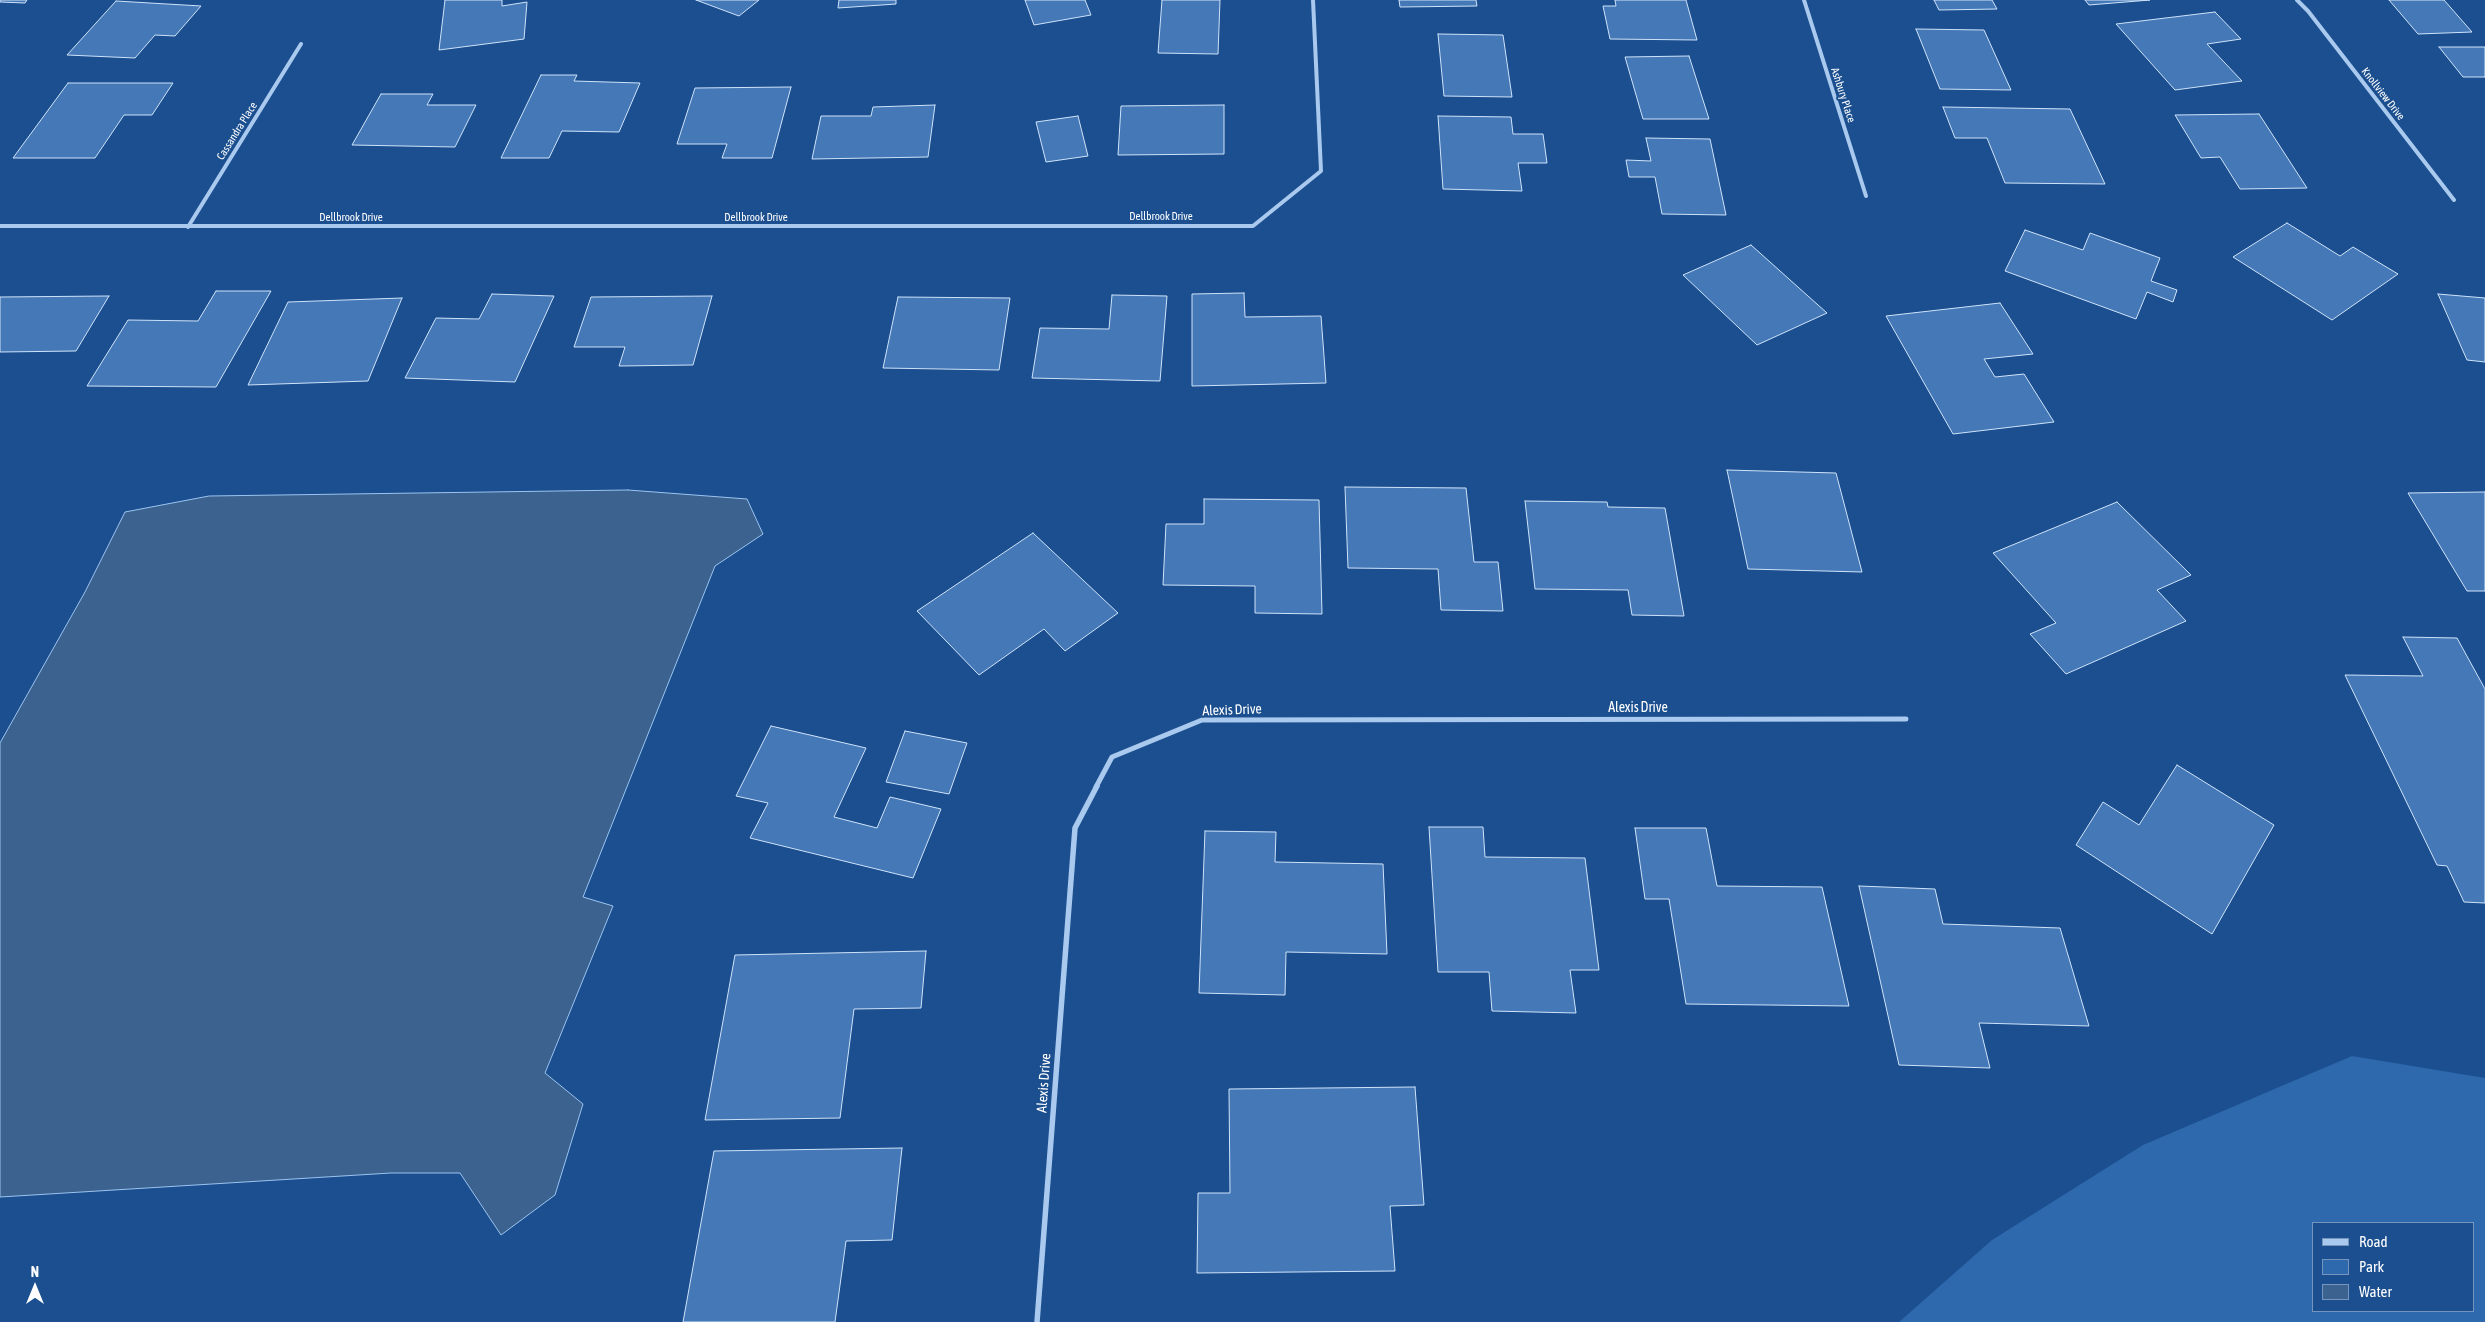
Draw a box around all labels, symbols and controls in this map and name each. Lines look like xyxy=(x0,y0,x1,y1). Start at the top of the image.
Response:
street label: Knollview Drive xyxy=(2358,65,2408,123)
street label: Ashbury Place xyxy=(1828,66,1858,124)
street label: Cassandra Place xyxy=(214,100,260,162)
street label: Dellbrook Drive xyxy=(1129,210,1193,224)
street label: Dellbrook Drive xyxy=(319,211,383,225)
street label: Dellbrook Drive xyxy=(724,211,788,225)
street label: Alexis Drive xyxy=(1608,700,1668,716)
street label: Alexis Drive xyxy=(1202,701,1262,719)
street label: Alexis Drive xyxy=(1034,1053,1054,1113)
legend xyxy=(2312,1222,2475,1312)
text: Road xyxy=(2359,1233,2388,1250)
text: Park xyxy=(2359,1258,2384,1275)
north arrow xyxy=(10,1262,60,1312)
text: N xyxy=(31,1264,39,1280)
text: Water xyxy=(2359,1283,2392,1300)

